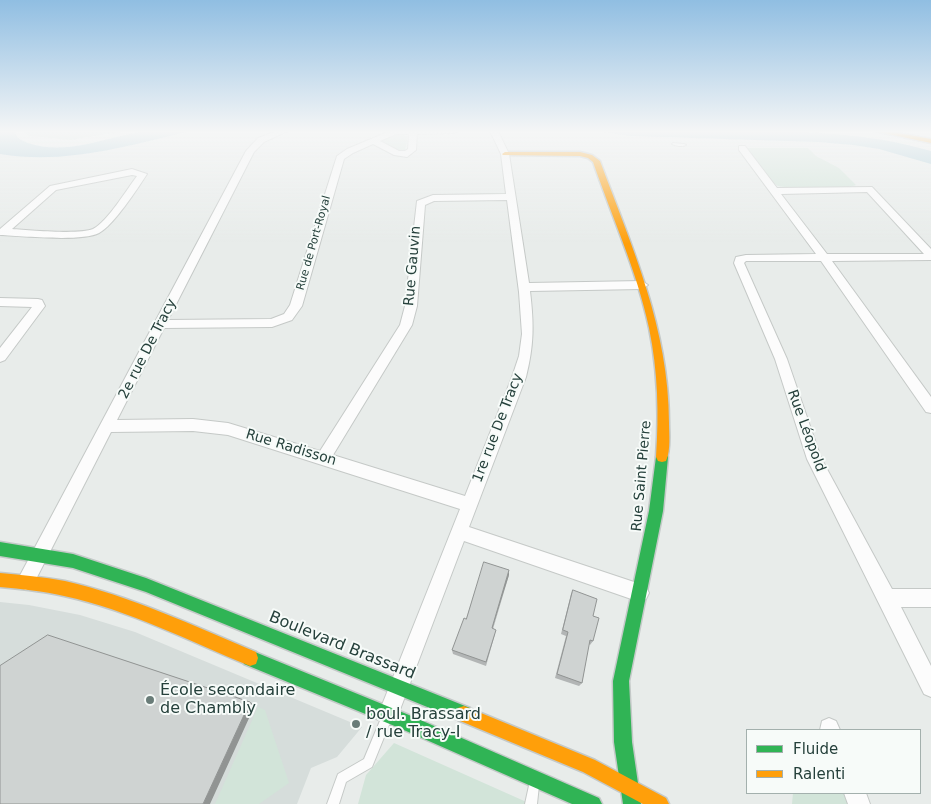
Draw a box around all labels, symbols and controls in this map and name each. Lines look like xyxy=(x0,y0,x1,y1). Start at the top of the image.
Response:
street label: Rue de Port-Royal xyxy=(294,194,334,292)
street label: Rue Gauvin xyxy=(401,225,425,307)
street label: 2e rue De Tracy xyxy=(115,296,181,402)
street label: 1re rue De Tracy xyxy=(469,371,527,485)
street label: Rue Léopold xyxy=(783,388,829,474)
street label: Rue Saint Pierre xyxy=(629,420,655,532)
street label: Rue Radisson xyxy=(244,426,338,470)
street label: Boulevard Brassard xyxy=(266,608,418,684)
place label: École secondaire de Chambly xyxy=(160,681,295,719)
marker: École secondaire de Chambly xyxy=(144,694,156,706)
place label: boul. Brassard / rue Tracy-I xyxy=(366,705,481,743)
marker: boul. Brassard / rue Tracy-I xyxy=(350,718,362,730)
legend xyxy=(746,729,921,794)
text: Fluide xyxy=(793,740,838,758)
text: Ralenti xyxy=(793,765,845,783)

